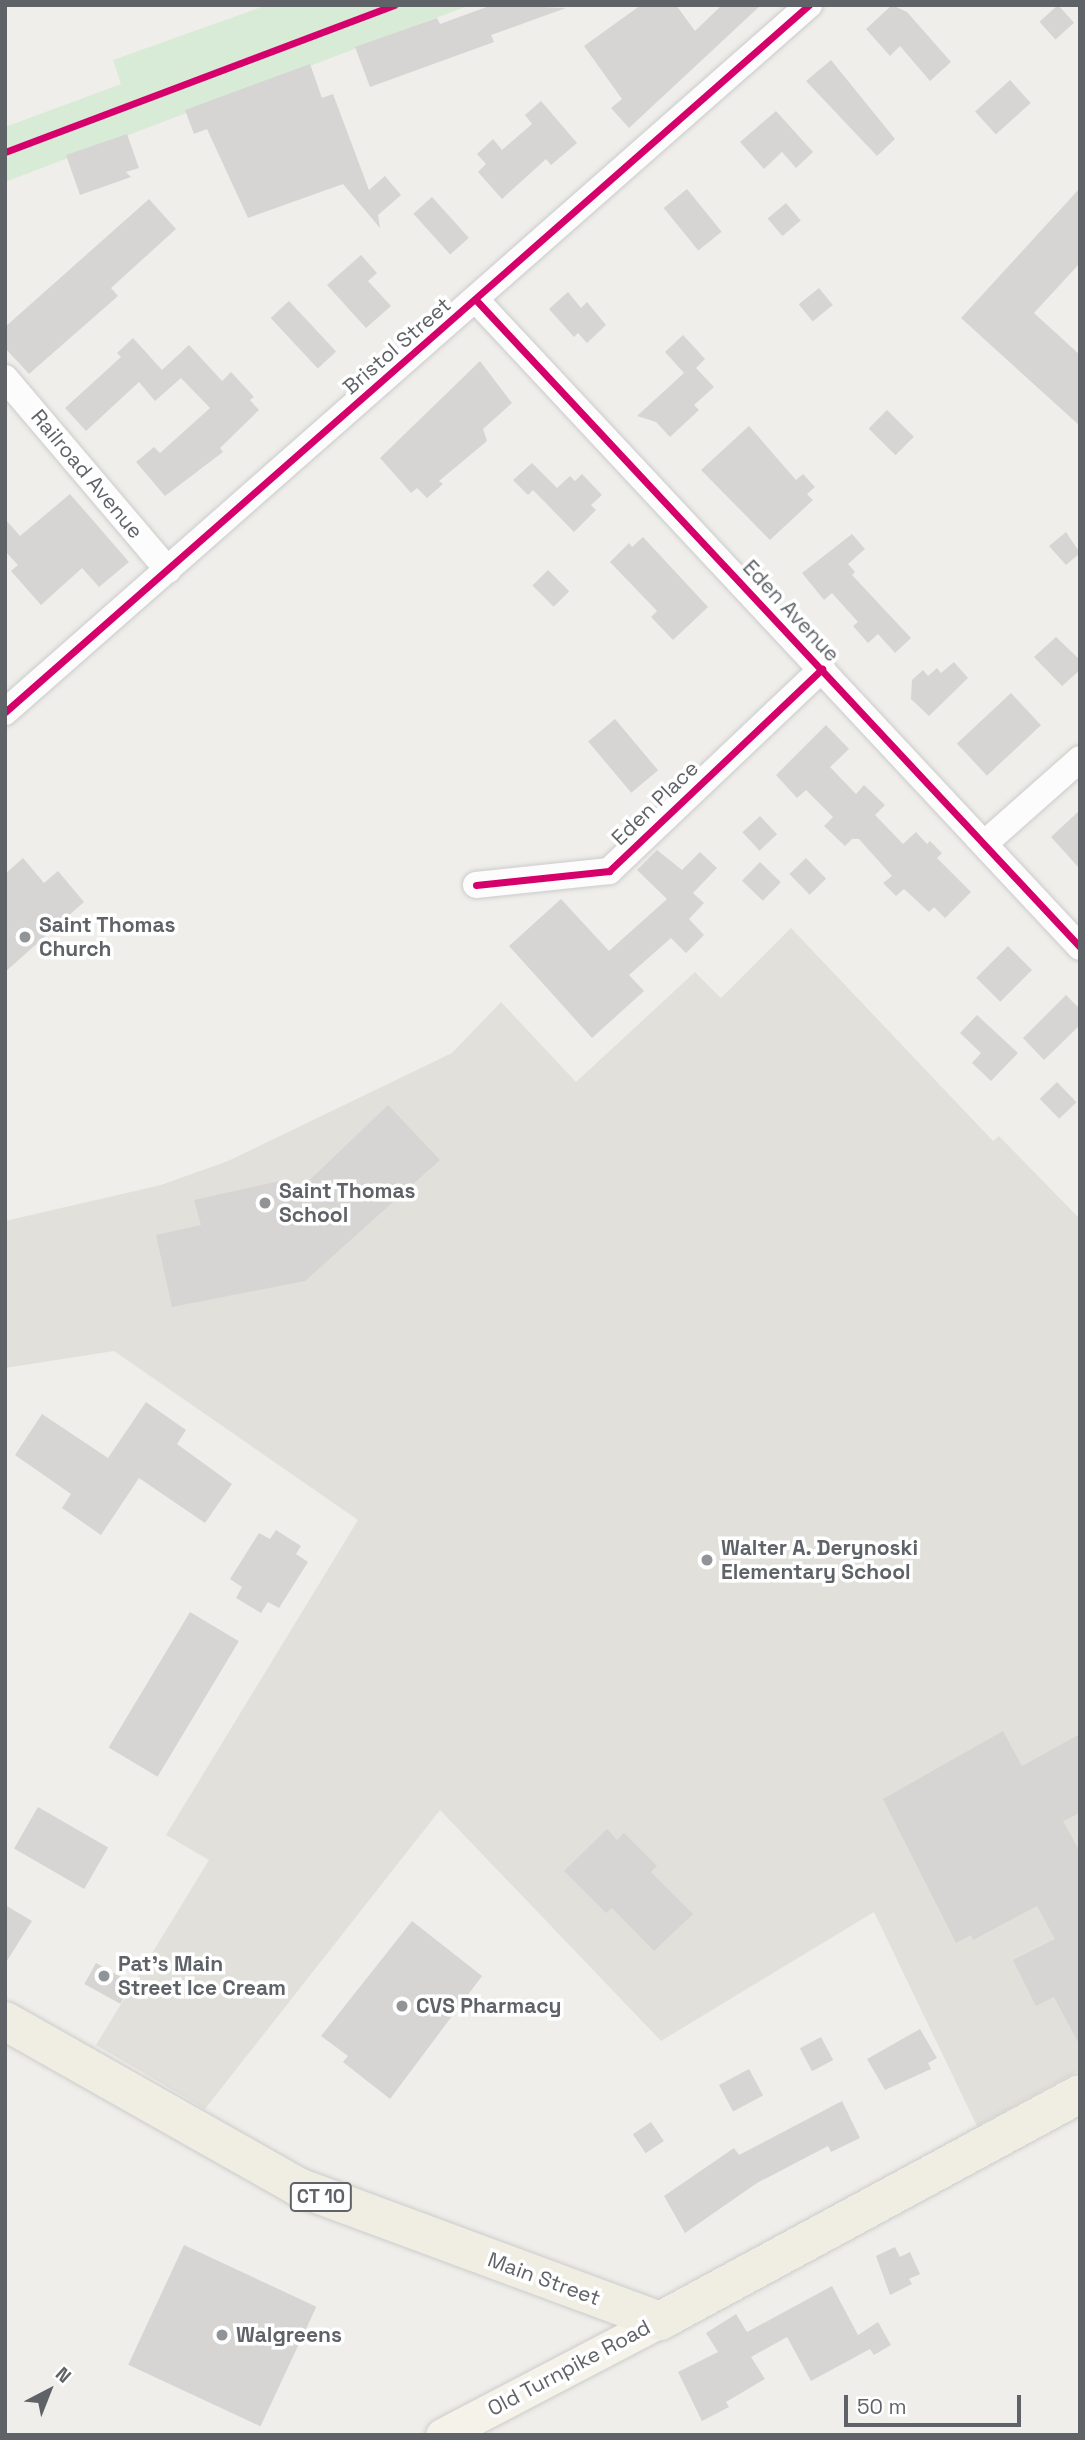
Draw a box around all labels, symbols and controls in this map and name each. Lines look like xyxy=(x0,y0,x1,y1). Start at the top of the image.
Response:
street label: Bristol Street xyxy=(338,292,456,400)
street label: Railroad Avenue xyxy=(26,404,148,544)
street label: Eden Avenue xyxy=(737,555,845,667)
street label: Eden Place xyxy=(606,756,704,850)
place label: Saint Thomas Church xyxy=(39,912,176,962)
marker: Saint Thomas Church xyxy=(17,929,33,945)
place label: Saint Thomas School xyxy=(279,1178,416,1228)
marker: Saint Thomas School xyxy=(257,1195,273,1211)
place label: Walter A. Derynoski Elementary School xyxy=(721,1535,919,1585)
marker: Walter A. Derynoski Elementary School xyxy=(699,1552,715,1568)
place label: Pat's Main Street Ice Cream xyxy=(118,1951,286,2001)
marker: Pat's Main Street Ice Cream xyxy=(96,1968,112,1984)
place label: CVS Pharmacy xyxy=(416,1993,561,2019)
marker: CVS Pharmacy xyxy=(394,1998,410,2014)
road number: CT 10 xyxy=(290,2182,352,2212)
street label: Main Street xyxy=(484,2247,604,2311)
street label: Old Turnpike Road xyxy=(483,2314,655,2422)
place label: Walgreens xyxy=(236,2322,342,2348)
marker: Walgreens xyxy=(214,2327,230,2343)
north arrow xyxy=(14,2356,84,2426)
text: N xyxy=(50,2361,76,2389)
scale bar xyxy=(847,2380,1024,2424)
text: 50 m xyxy=(857,2393,907,2420)

